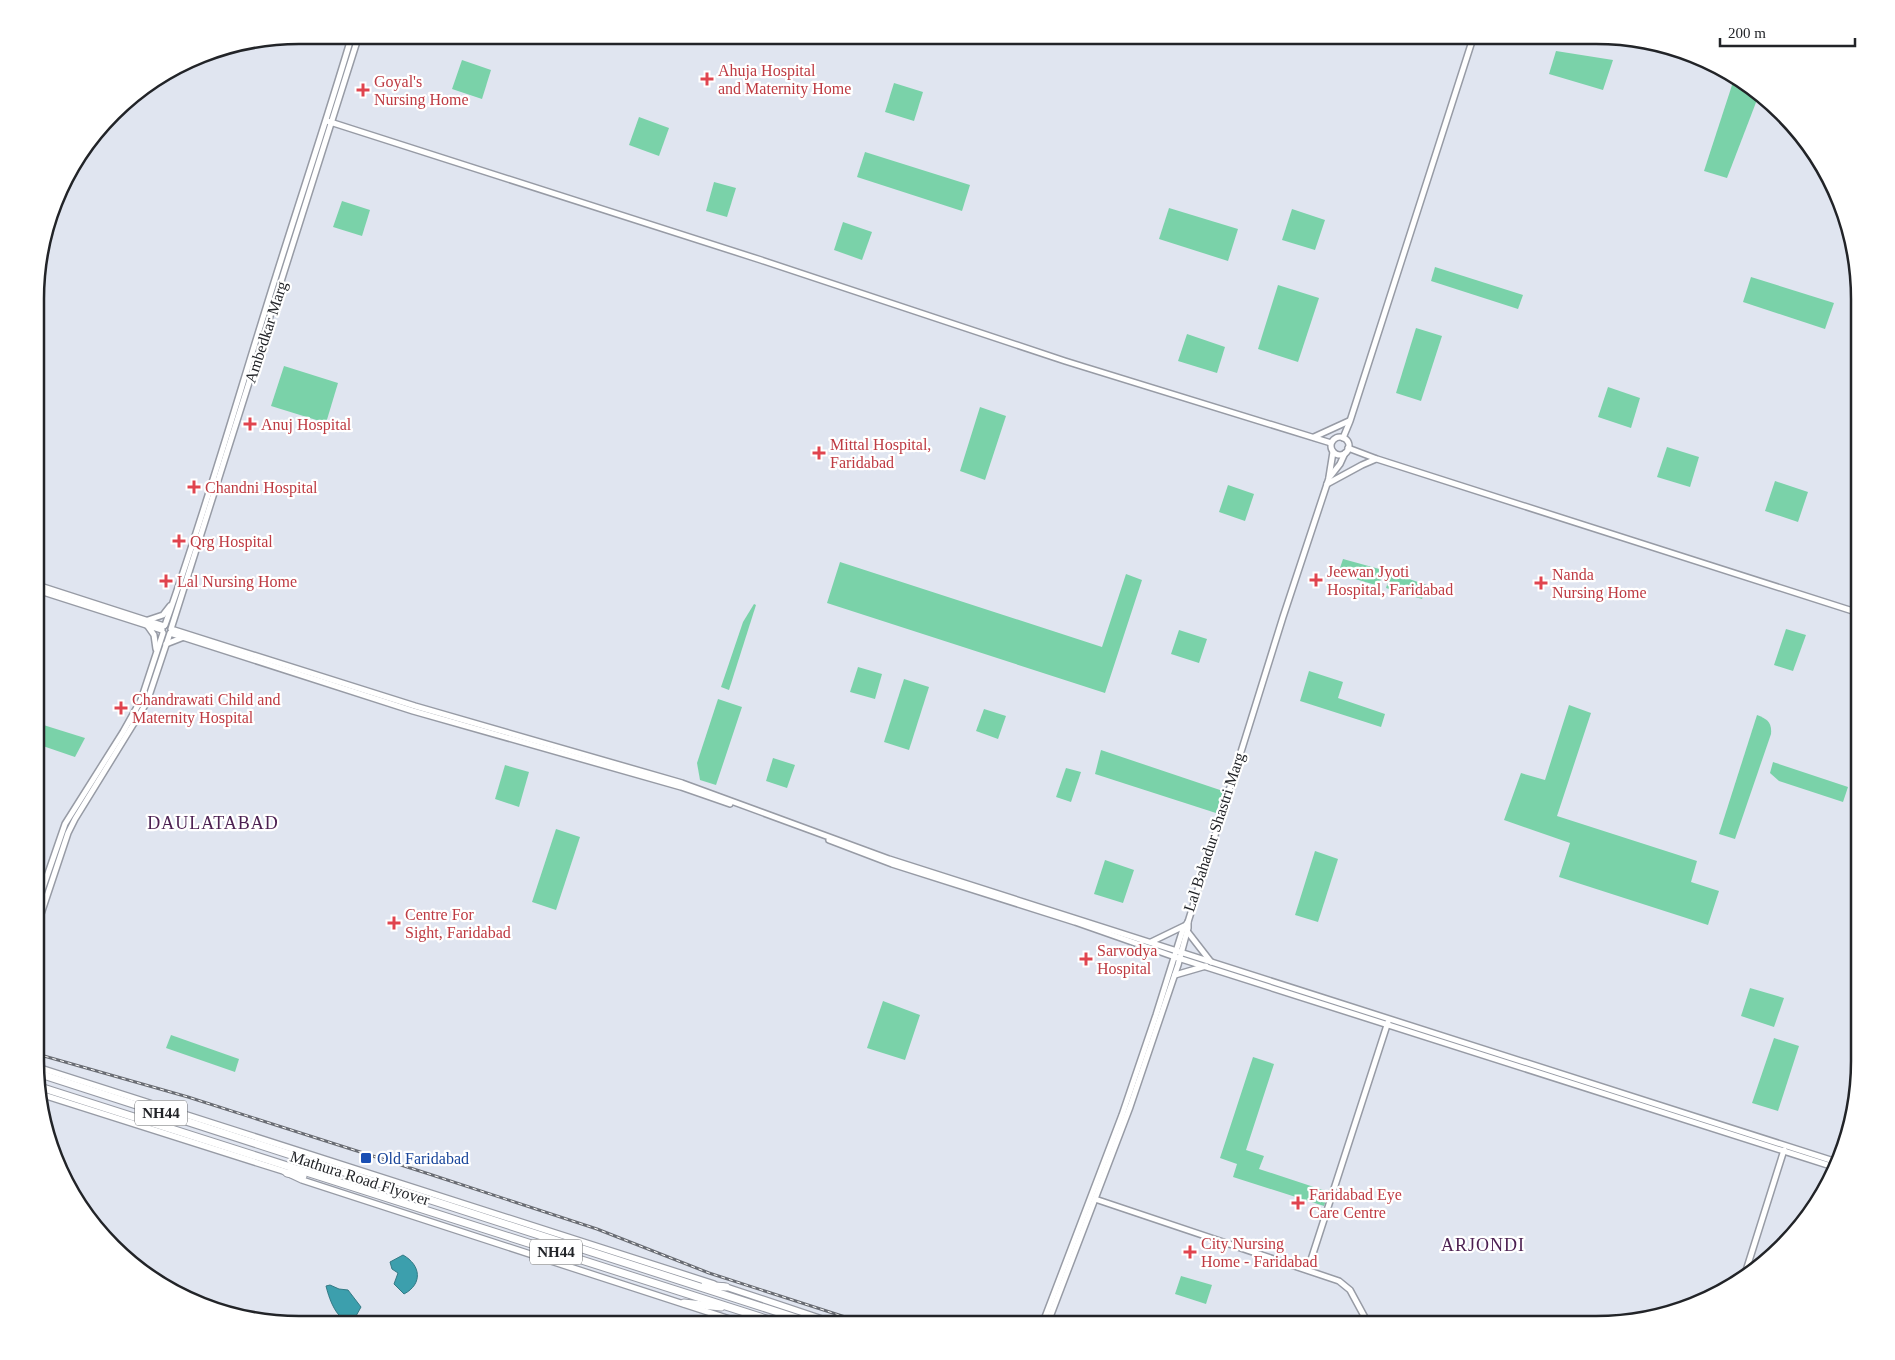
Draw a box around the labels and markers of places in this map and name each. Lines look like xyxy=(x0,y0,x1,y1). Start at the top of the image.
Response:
place label: Ahuja Hospital and Maternity Home xyxy=(718,62,851,98)
marker: Ahuja Hospital and Maternity Home xyxy=(700,72,714,86)
place label: Goyal's Nursing Home xyxy=(374,73,469,109)
marker: Goyal's Nursing Home xyxy=(356,83,370,97)
place label: Anuj Hospital xyxy=(261,416,352,434)
marker: Anuj Hospital xyxy=(243,417,257,431)
place label: Mittal Hospital, Faridabad xyxy=(830,436,931,471)
marker: Mittal Hospital, Faridabad xyxy=(812,446,826,460)
place label: Chandni Hospital xyxy=(205,479,318,497)
marker: Chandni Hospital xyxy=(187,480,201,494)
place label: Qrg Hospital xyxy=(190,533,273,551)
marker: Qrg Hospital xyxy=(172,534,186,548)
place label: Jeewan Jyoti Hospital, Faridabad xyxy=(1327,563,1453,599)
place label: Nanda Nursing Home xyxy=(1552,566,1647,602)
place label: Lal Nursing Home xyxy=(177,573,297,591)
marker: Jeewan Jyoti Hospital, Faridabad xyxy=(1309,573,1323,587)
marker: Lal Nursing Home xyxy=(159,574,173,588)
marker: Nanda Nursing Home xyxy=(1534,576,1548,590)
place label: Chandrawati Child and Maternity Hospital xyxy=(132,691,280,727)
marker: Chandrawati Child and Maternity Hospital xyxy=(114,701,128,715)
place label: Centre For Sight, Faridabad xyxy=(405,906,511,942)
marker: Centre For Sight, Faridabad xyxy=(387,916,401,930)
place label: Sarvodya Hospital xyxy=(1097,942,1157,978)
marker: Sarvodya Hospital xyxy=(1079,952,1093,966)
place label: Old Faridabad xyxy=(377,1150,469,1167)
marker: Old Faridabad xyxy=(359,1151,373,1165)
place label: Faridabad Eye Care Centre xyxy=(1309,1186,1402,1221)
marker: Faridabad Eye Care Centre xyxy=(1291,1196,1305,1210)
place label: City Nursing Home - Faridabad xyxy=(1201,1235,1317,1270)
marker: City Nursing Home - Faridabad xyxy=(1183,1245,1197,1259)

